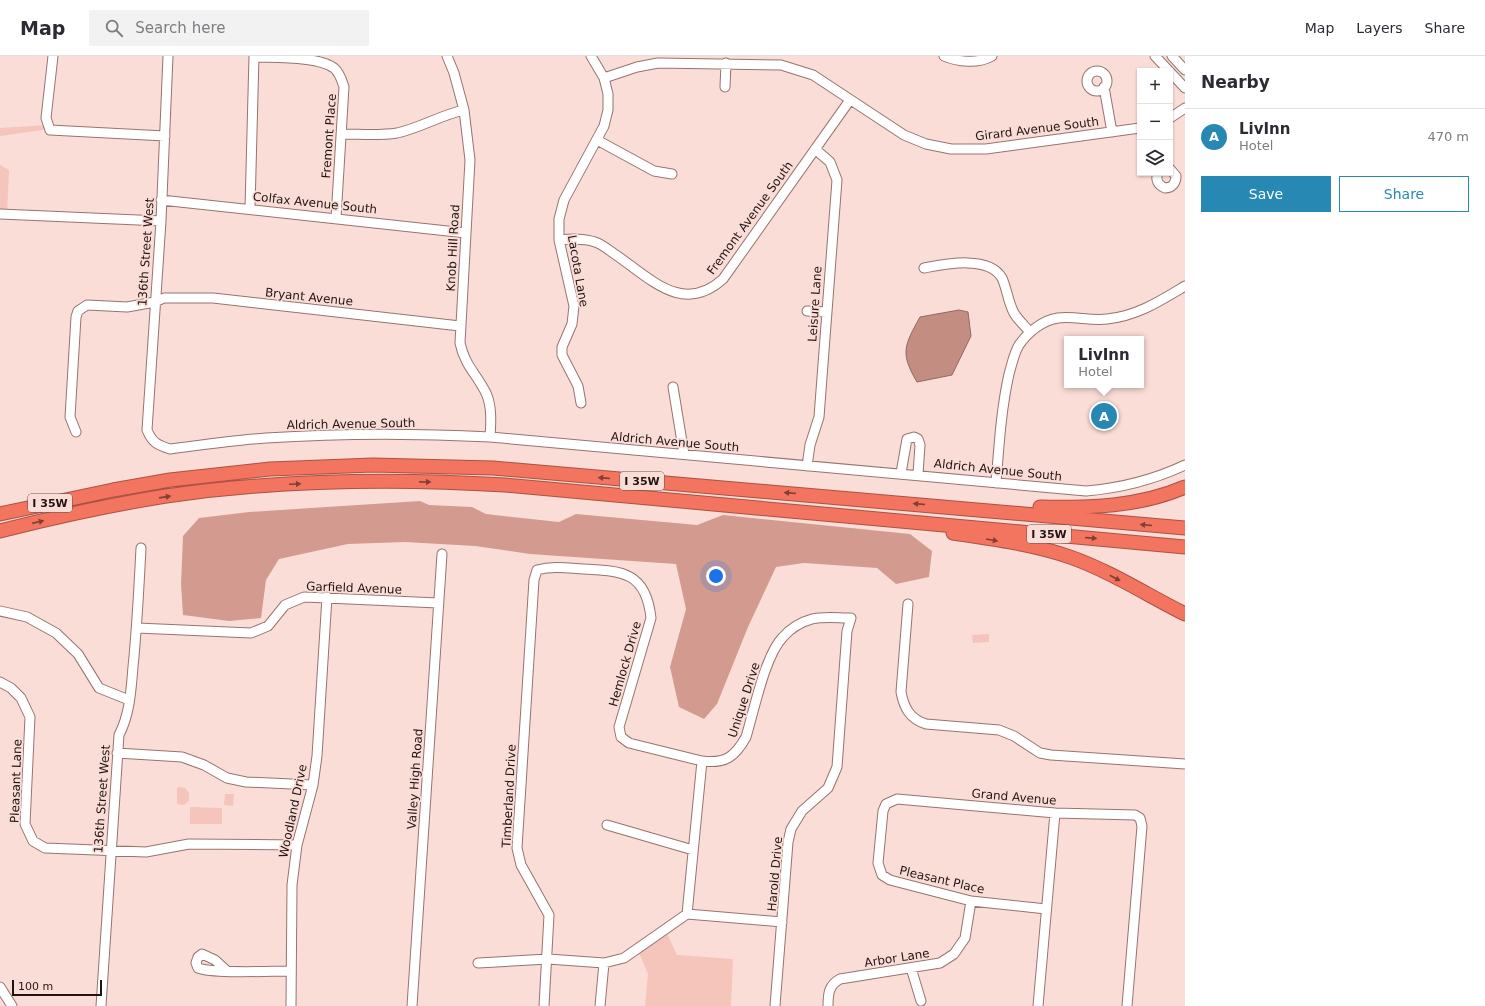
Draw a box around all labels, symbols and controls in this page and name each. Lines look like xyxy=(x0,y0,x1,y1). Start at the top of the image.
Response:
search box xyxy=(89,10,369,46)
text: Map xyxy=(20,17,65,39)
icon: search xyxy=(103,17,125,39)
text: Search here xyxy=(135,19,225,37)
text: Map xyxy=(1305,20,1334,36)
text: Layers xyxy=(1356,20,1403,36)
text: Share xyxy=(1425,20,1465,36)
map controls xyxy=(1137,68,1173,176)
button: + xyxy=(1137,68,1173,104)
text: Nearby xyxy=(1201,72,1270,92)
street label: Fremont Place xyxy=(319,93,339,179)
button: − xyxy=(1137,104,1173,140)
street label: Girard Avenue South xyxy=(974,114,1100,144)
text: LivInn xyxy=(1239,120,1290,138)
text: A xyxy=(1209,129,1219,144)
text: 470 m xyxy=(1427,129,1469,144)
text: Hotel xyxy=(1239,138,1273,153)
button: layers xyxy=(1137,140,1173,176)
street label: Fremont Avenue South xyxy=(704,159,796,277)
button: Save xyxy=(1201,176,1331,212)
button: Share xyxy=(1339,176,1469,212)
street label: Colfax Avenue South xyxy=(252,190,378,216)
street label: 136th Street West xyxy=(135,197,157,307)
street label: Knob Hill Road xyxy=(444,204,462,292)
street label: Lacota Lane xyxy=(565,234,591,308)
street label: Leisure Lane xyxy=(805,266,825,342)
street label: Bryant Avenue xyxy=(264,285,354,309)
popup xyxy=(1064,336,1144,388)
text: LivInn xyxy=(1078,346,1130,364)
text: Hotel xyxy=(1078,364,1113,379)
pin: A xyxy=(1091,401,1117,431)
street label: Aldrich Avenue South xyxy=(287,416,415,432)
street label: Aldrich Avenue South xyxy=(610,429,740,455)
street label: Aldrich Avenue South xyxy=(933,456,1063,484)
road number: I 35W xyxy=(620,472,664,490)
one-way arrow xyxy=(598,474,610,481)
one-way arrow xyxy=(419,479,432,485)
one-way arrow xyxy=(289,480,301,487)
one-way arrow xyxy=(784,490,796,497)
road number: I 35W xyxy=(28,494,72,512)
one-way arrow xyxy=(159,494,171,500)
one-way arrow xyxy=(913,501,925,508)
one-way arrow xyxy=(32,518,44,524)
one-way arrow xyxy=(1140,521,1152,528)
road number: I 35W xyxy=(1027,525,1071,543)
one-way arrow xyxy=(1085,535,1097,542)
one-way arrow xyxy=(985,537,998,543)
your location xyxy=(706,566,726,586)
one-way arrow xyxy=(1109,574,1121,581)
street label: Garfield Avenue xyxy=(306,579,402,597)
street label: Hemlock Drive xyxy=(606,620,644,708)
street label: Unique Drive xyxy=(725,661,763,739)
street label: Valley High Road xyxy=(404,728,426,830)
street label: Pleasant Lane xyxy=(8,739,24,823)
street label: 136th Street West xyxy=(91,744,113,854)
street label: Timberland Drive xyxy=(499,744,519,849)
street label: Woodland Drive xyxy=(276,763,310,859)
street label: Grand Avenue xyxy=(971,786,1057,808)
street label: Harold Drive xyxy=(765,836,785,912)
street label: Pleasant Place xyxy=(898,863,986,897)
street label: Arbor Lane xyxy=(863,946,931,970)
scale bar xyxy=(12,978,102,997)
text: 100 m xyxy=(18,980,53,993)

